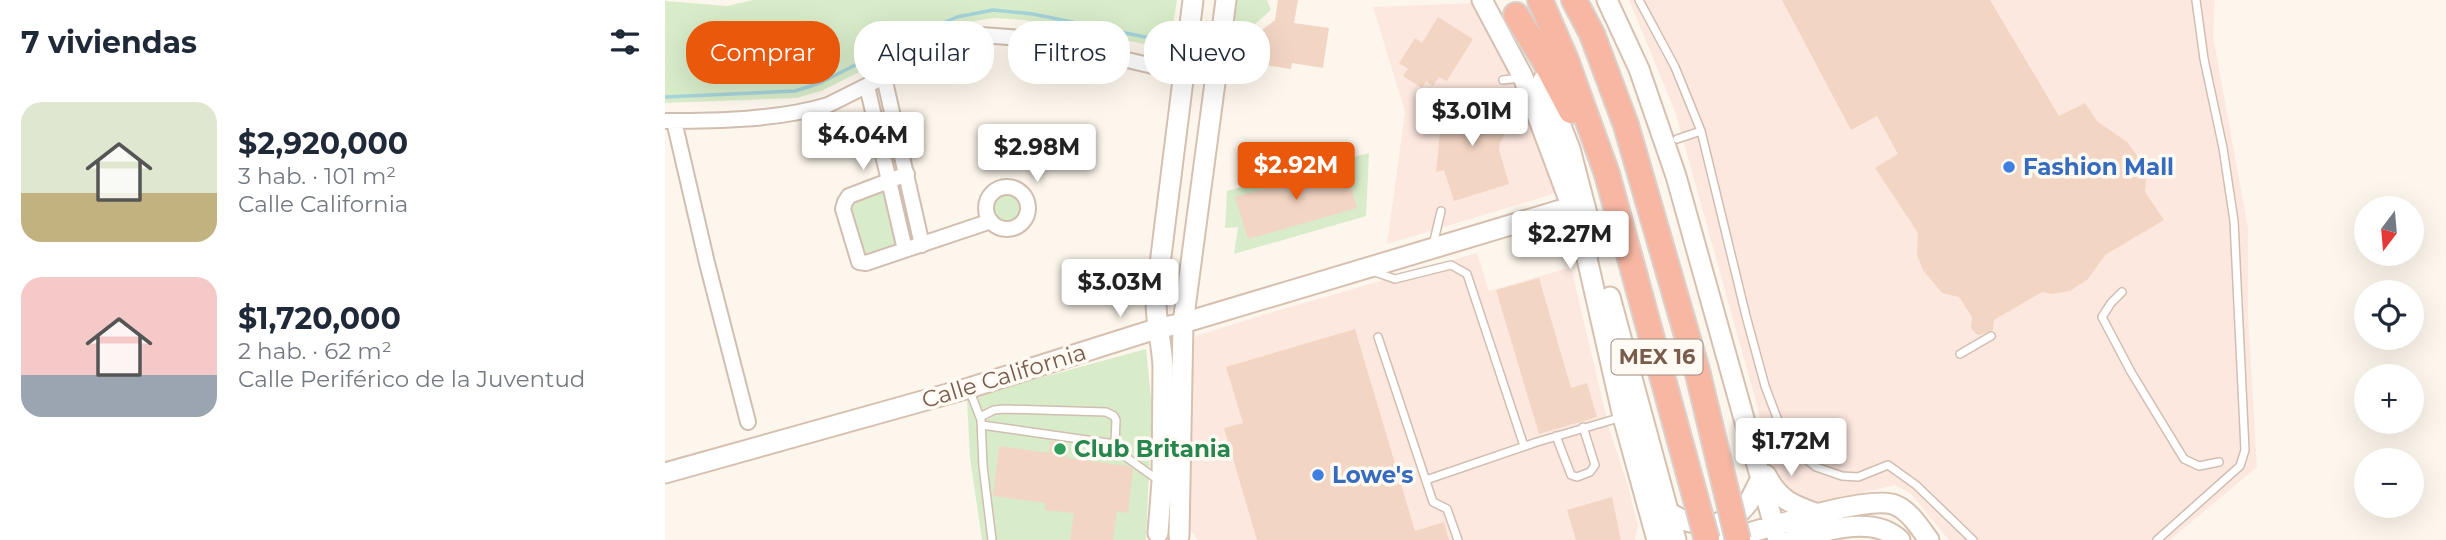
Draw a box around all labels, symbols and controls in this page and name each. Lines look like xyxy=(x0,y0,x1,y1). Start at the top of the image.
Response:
chip: Comprar xyxy=(686,21,840,84)
chip: Alquilar xyxy=(854,21,994,84)
chip: Filtros xyxy=(1008,21,1130,84)
chip: Nuevo xyxy=(1144,21,1270,84)
icon: filters xyxy=(606,23,644,61)
text: 7 viviendas xyxy=(21,24,197,61)
pin: $3.01M xyxy=(1415,88,1529,148)
text: $3.01M xyxy=(1432,97,1512,125)
pin: $4.04M xyxy=(806,113,920,172)
text: $4.04M xyxy=(818,121,908,149)
pin: $2.98M xyxy=(980,124,1094,184)
text: $2,920,000 xyxy=(238,125,408,162)
icon: home xyxy=(77,130,161,214)
text: $2.98M xyxy=(994,133,1080,161)
pin: $2.92M xyxy=(1239,142,1353,202)
text: $2.92M xyxy=(1254,151,1338,179)
place label: Fashion Mall xyxy=(2023,153,2174,181)
marker: Fashion Mall xyxy=(2001,159,2017,175)
text: 3 hab. · 101 m² xyxy=(238,162,396,190)
text: Calle California xyxy=(238,190,408,218)
north arrow xyxy=(2354,196,2424,266)
map controls xyxy=(2354,196,2424,518)
pin: $2.27M xyxy=(1513,212,1627,271)
text: $2.27M xyxy=(1528,220,1612,248)
pin: $3.03M xyxy=(1063,260,1177,319)
text: $3.03M xyxy=(1078,268,1162,296)
button: locate xyxy=(2354,280,2424,350)
text: $1,720,000 xyxy=(238,300,401,337)
icon: home xyxy=(77,305,161,389)
text: 2 hab. · 62 m² xyxy=(238,337,392,365)
street label: Calle California xyxy=(918,338,1090,414)
road number: MEX 16 xyxy=(1611,340,1703,374)
button: + xyxy=(2354,364,2424,434)
text: Calle Periférico de la Juventud xyxy=(238,365,585,393)
pin: $1.72M xyxy=(1734,419,1848,478)
text: $1.72M xyxy=(1752,427,1830,455)
place label: Club Britania xyxy=(1074,435,1231,463)
marker: Club Britania xyxy=(1052,441,1068,457)
button: − xyxy=(2354,448,2424,518)
place label: Lowe's xyxy=(1332,461,1413,489)
marker: Lowe's xyxy=(1310,467,1326,483)

